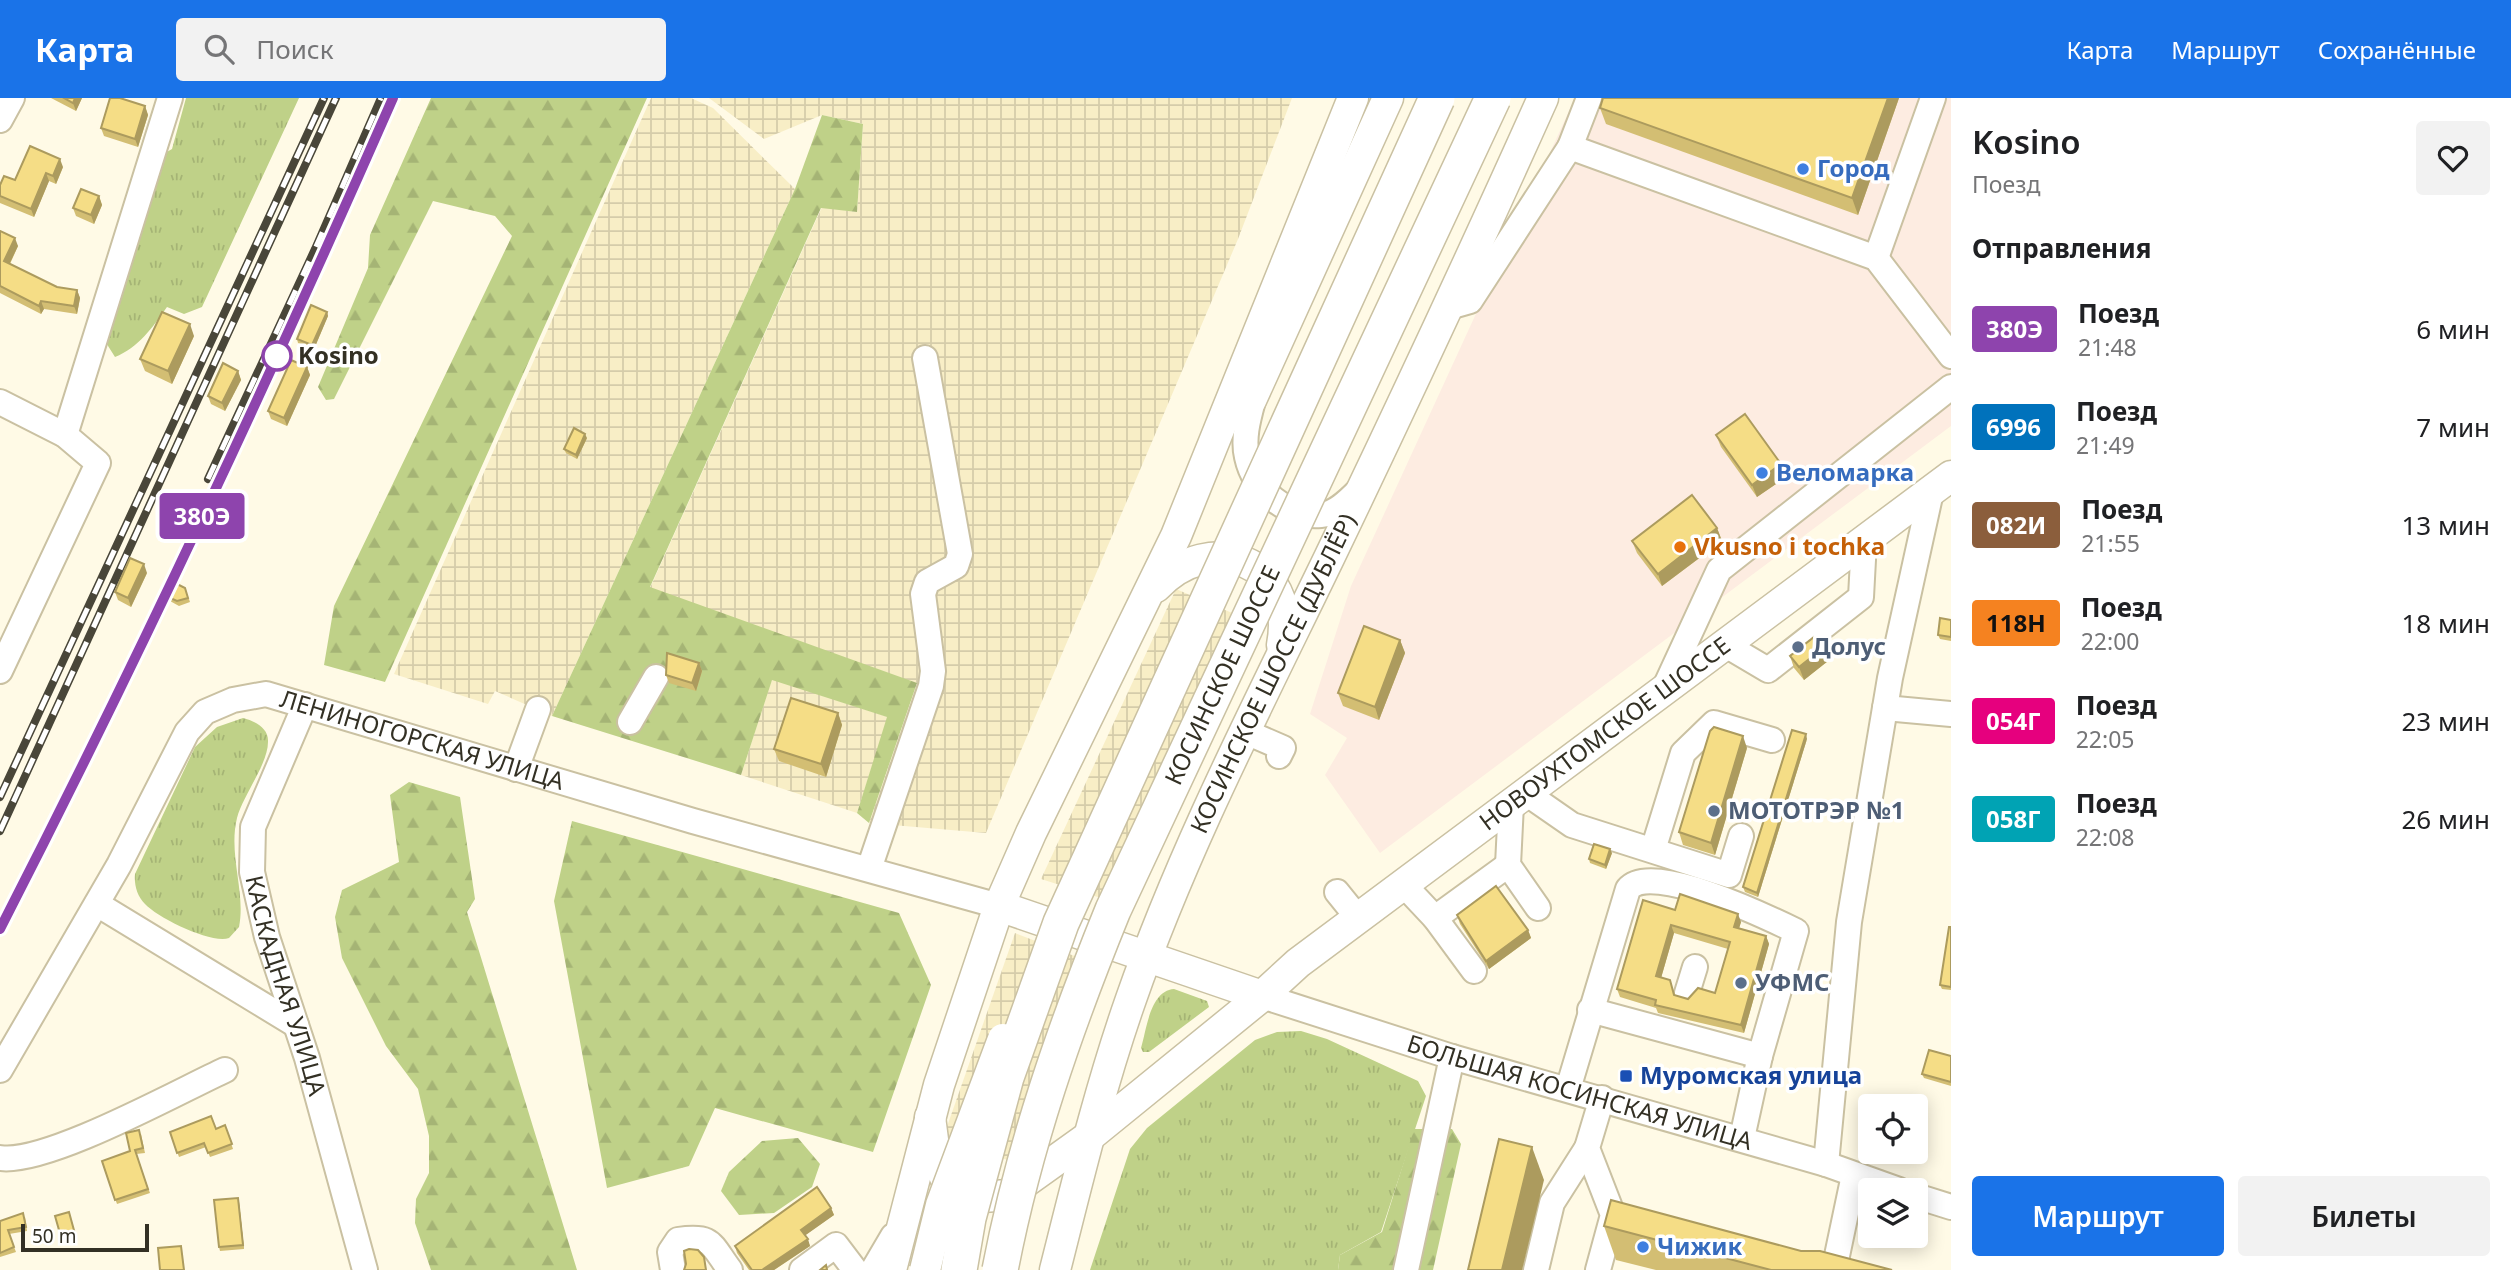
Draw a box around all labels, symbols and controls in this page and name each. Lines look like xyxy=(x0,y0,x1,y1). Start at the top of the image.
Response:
search box xyxy=(176,18,666,81)
text: Карта xyxy=(35,27,134,72)
icon: search xyxy=(200,30,238,68)
text: Поиск xyxy=(256,31,333,67)
text: Карта xyxy=(2066,33,2133,66)
text: Маршрут xyxy=(2171,33,2280,66)
text: Сохранённые xyxy=(2318,33,2476,66)
text: Kosino xyxy=(1972,119,2081,164)
button: heart xyxy=(2416,121,2490,195)
place label: Город xyxy=(1817,151,1890,184)
marker: Город xyxy=(1795,161,1811,177)
text: Поезд xyxy=(1972,168,2040,200)
text: Отправления xyxy=(1972,230,2151,266)
text: Поезд xyxy=(2078,295,2159,331)
text: 6 мин xyxy=(2416,311,2490,347)
text: 380Э xyxy=(1986,312,2043,345)
text: 21:48 xyxy=(2078,331,2137,363)
place label: Kosino xyxy=(298,338,379,371)
marker: Kosino xyxy=(262,341,292,371)
text: Поезд xyxy=(2076,393,2157,429)
text: 7 мин xyxy=(2416,409,2490,445)
text: 6996 xyxy=(1986,410,2041,443)
text: 21:49 xyxy=(2076,429,2135,461)
place label: Веломарка xyxy=(1776,455,1914,488)
marker: Веломарка xyxy=(1754,465,1770,481)
text: Поезд xyxy=(2081,491,2162,527)
line badge: 380Э xyxy=(153,493,251,539)
text: 380Э xyxy=(174,499,230,532)
text: 13 мин xyxy=(2401,507,2490,543)
text: 082И xyxy=(1986,508,2046,541)
street label: КОСИНСКОЕ ШОССЕ (ДУБЛЁР) xyxy=(1188,510,1362,840)
text: 21:55 xyxy=(2081,527,2140,559)
place label: Vkusno i tochka xyxy=(1694,529,1885,562)
marker: Vkusno i tochka xyxy=(1672,539,1688,555)
street label: КОСИНСКОЕ ШОССЕ xyxy=(1161,562,1287,790)
text: Поезд xyxy=(2081,589,2162,625)
text: 18 мин xyxy=(2401,605,2490,641)
text: 118Н xyxy=(1986,606,2046,639)
text: 22:00 xyxy=(2081,625,2139,657)
street label: НОВОУХТОМСКОЕ ШОССЕ xyxy=(1472,628,1737,837)
place label: Долус xyxy=(1812,629,1886,662)
marker: Долус xyxy=(1790,639,1806,655)
street label: ЛЕНИНОГОРСКАЯ УЛИЦА xyxy=(276,681,569,797)
text: Поезд xyxy=(2076,687,2157,723)
text: 23 мин xyxy=(2401,703,2490,739)
text: 054Г xyxy=(1986,704,2041,737)
text: 22:05 xyxy=(2076,723,2135,755)
text: Поезд xyxy=(2076,785,2157,821)
place label: МОТОТРЭР №1 xyxy=(1728,793,1904,826)
text: 26 мин xyxy=(2401,801,2490,837)
text: 058Г xyxy=(1986,802,2041,835)
marker: МОТОТРЭР №1 xyxy=(1706,803,1722,819)
text: 22:08 xyxy=(2076,821,2135,853)
street label: КАСКАДНАЯ УЛИЦА xyxy=(238,872,335,1100)
place label: УФМС xyxy=(1755,965,1830,998)
marker: УФМС xyxy=(1733,975,1749,991)
street label: БОЛЬШАЯ КОСИНСКАЯ УЛИЦА xyxy=(1403,1026,1757,1157)
place label: Муромская улица xyxy=(1640,1058,1862,1091)
marker: Муромская улица xyxy=(1618,1068,1634,1084)
map controls xyxy=(1858,1094,1928,1248)
button: locate xyxy=(1858,1094,1928,1164)
button: Маршрут xyxy=(1972,1176,2224,1256)
button: Билеты xyxy=(2238,1176,2490,1256)
button: layers xyxy=(1858,1178,1928,1248)
scale bar xyxy=(21,1221,149,1253)
text: 50 m xyxy=(32,1223,76,1249)
place label: Чижик xyxy=(1657,1229,1742,1262)
marker: Чижик xyxy=(1635,1239,1651,1255)

